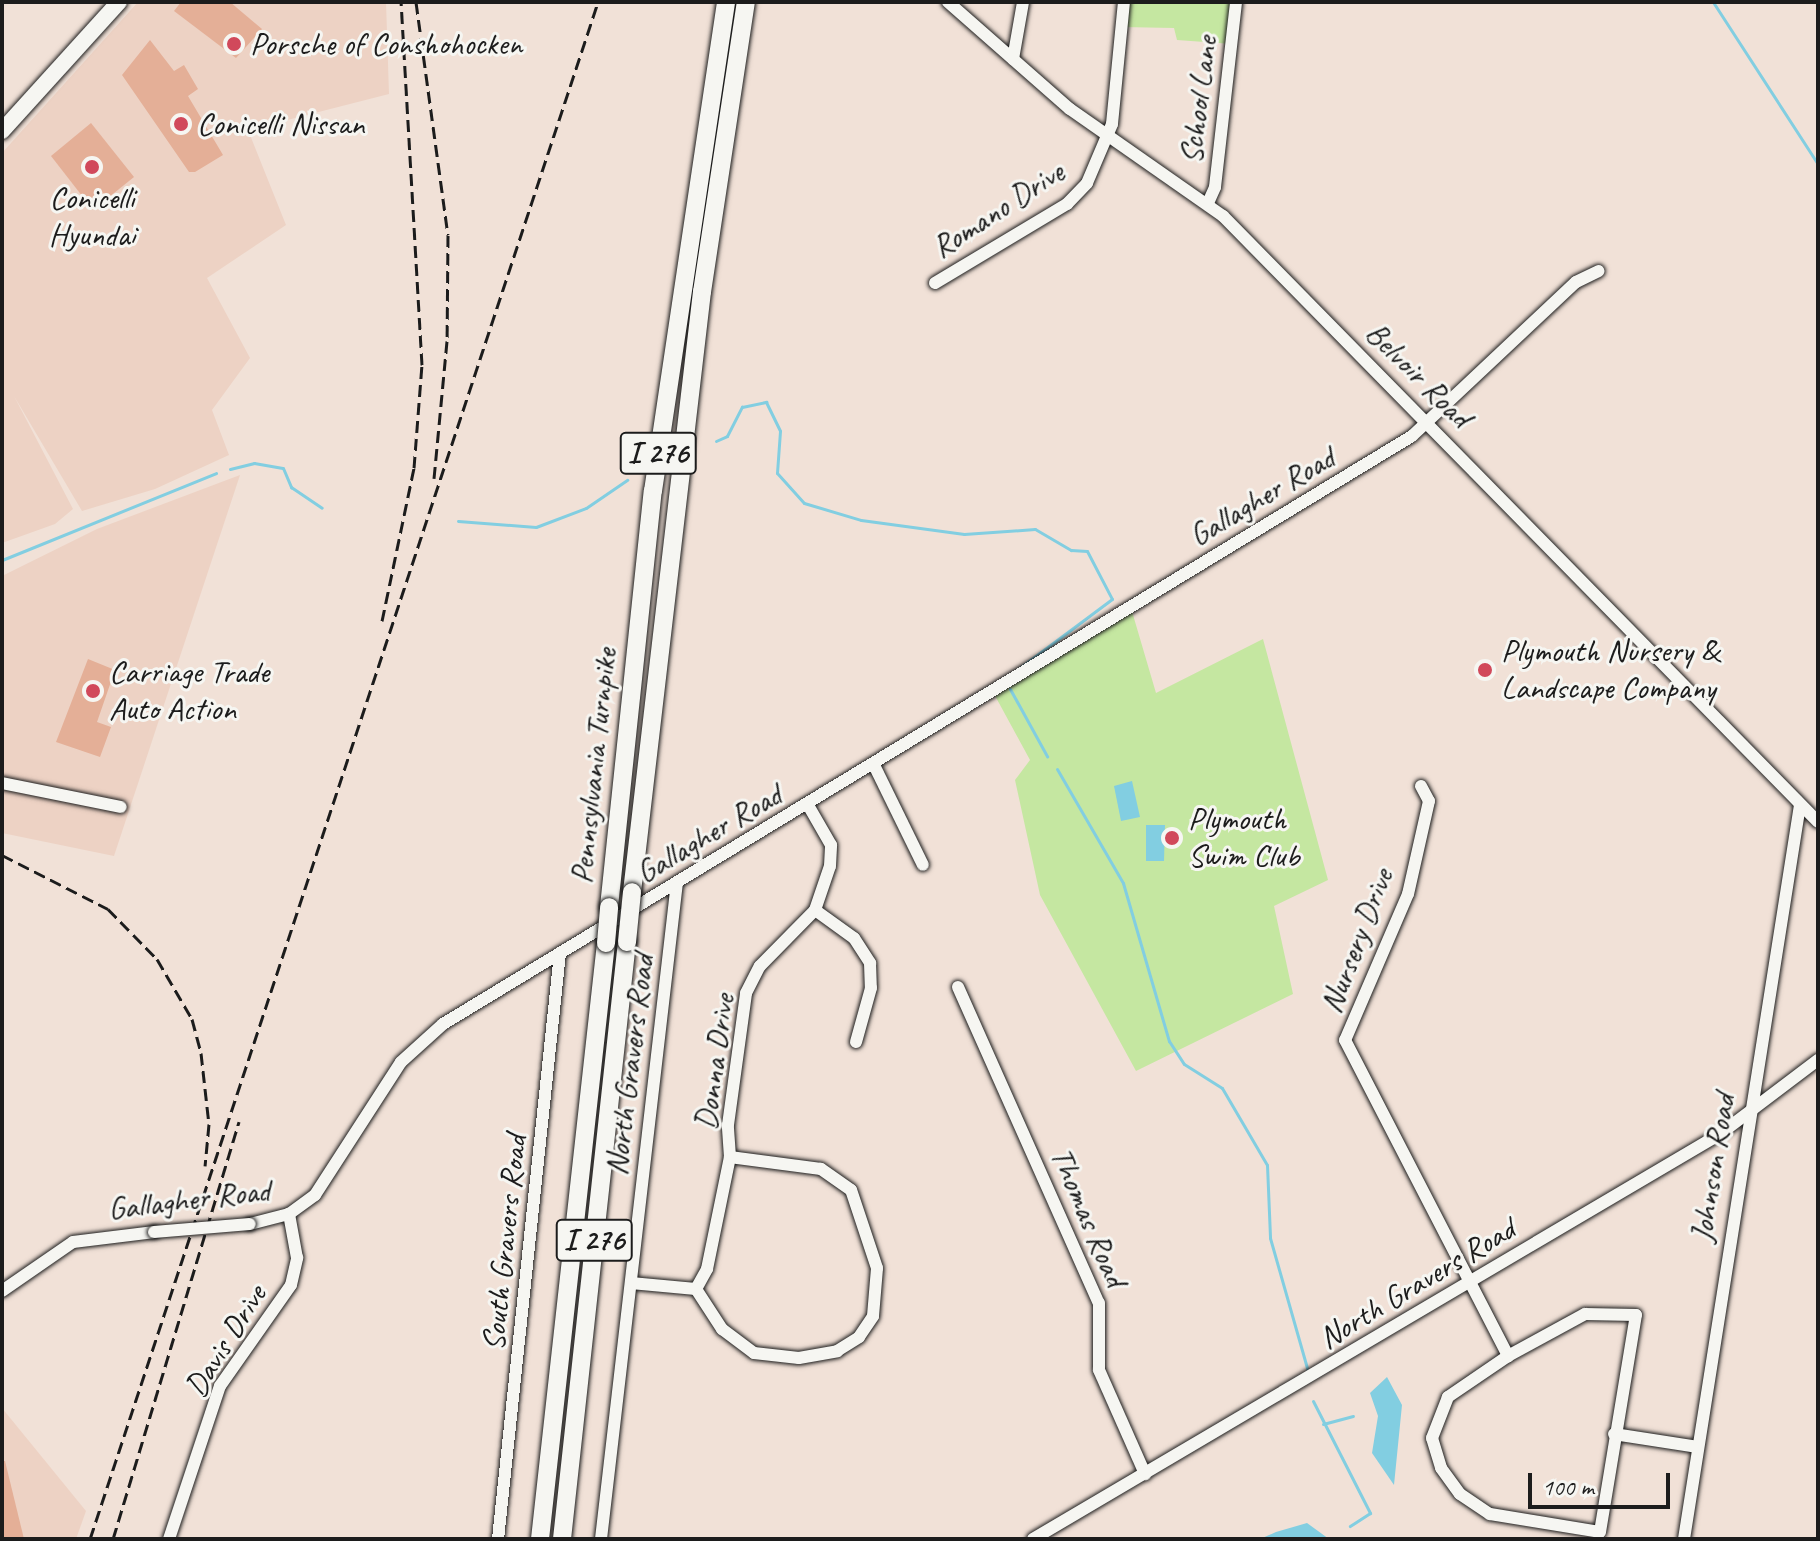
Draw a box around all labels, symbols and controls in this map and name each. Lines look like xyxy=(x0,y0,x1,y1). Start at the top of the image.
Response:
place label: Porsche of Conshohocken xyxy=(250,25,522,63)
street label: School Lane xyxy=(1172,34,1226,166)
marker: Porsche of Conshohocken xyxy=(225,35,243,53)
place label: Conicelli Nissan xyxy=(197,105,365,143)
marker: Conicelli Nissan xyxy=(172,115,190,133)
street label: Romano Drive xyxy=(925,153,1071,267)
marker: Conicelli Hyundai xyxy=(83,158,101,176)
place label: Conicelli Hyundai xyxy=(49,180,135,255)
street label: Belvoir Road xyxy=(1357,314,1479,436)
road number: I 276 xyxy=(618,427,698,479)
street label: Gallagher Road xyxy=(1182,439,1342,555)
place label: Plymouth Nursery & Landscape Company xyxy=(1501,633,1718,708)
street label: Pennsylvania Turnpike xyxy=(563,647,625,885)
place label: Carriage Trade Auto Action xyxy=(109,654,270,729)
marker: Plymouth Nursery & Landscape Company xyxy=(1476,661,1494,679)
marker: Carriage Trade Auto Action xyxy=(84,682,102,700)
street label: Gallagher Road xyxy=(629,776,789,892)
place label: Plymouth Swim Club xyxy=(1188,801,1299,876)
marker: Plymouth Swim Club xyxy=(1163,829,1181,847)
street label: Nursery Drive xyxy=(1312,863,1402,1019)
street label: North Gravers Road xyxy=(598,953,662,1177)
street label: Donna Drive xyxy=(686,992,744,1132)
street label: Johnson Road xyxy=(1682,1092,1744,1244)
street label: South Gravers Road xyxy=(475,1133,535,1353)
street label: Thomas Road xyxy=(1042,1142,1134,1292)
street label: Gallagher Road xyxy=(106,1171,272,1229)
street label: North Gravers Road xyxy=(1313,1211,1521,1357)
road number: I 276 xyxy=(554,1214,634,1266)
street label: Davis Drive xyxy=(177,1278,275,1404)
scale bar xyxy=(1532,1457,1674,1507)
text: 100 m xyxy=(1542,1472,1594,1502)

